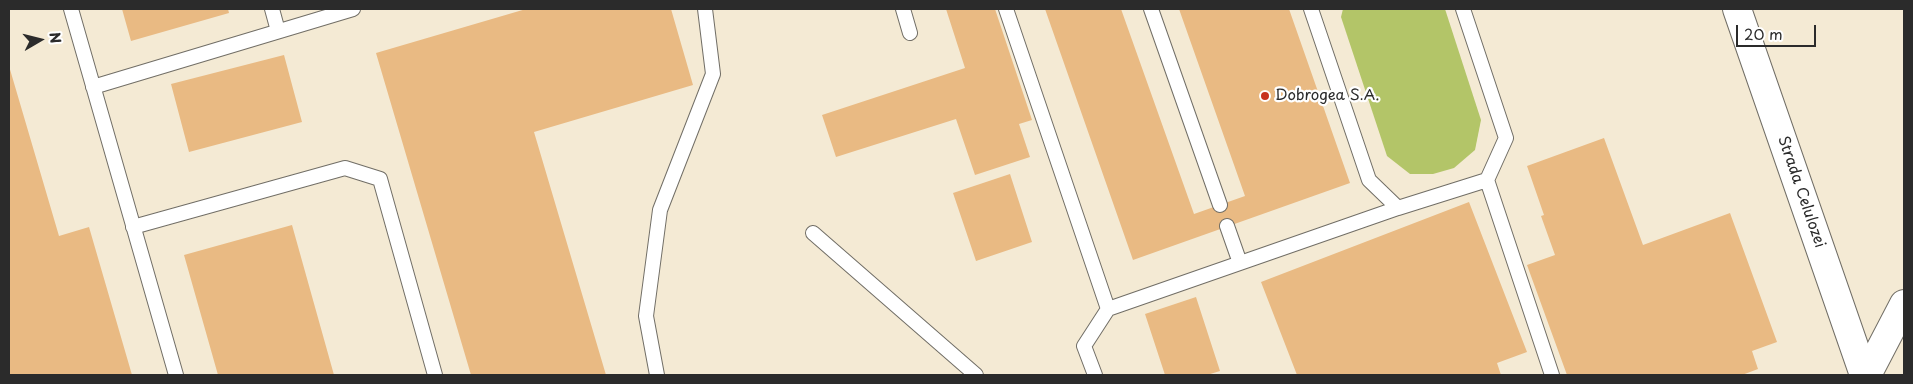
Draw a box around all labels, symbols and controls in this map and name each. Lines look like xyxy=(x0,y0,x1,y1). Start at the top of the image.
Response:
north arrow xyxy=(15,15,65,65)
scale bar xyxy=(1738,15,1818,47)
text: 20 m xyxy=(1744,22,1783,45)
text: N xyxy=(44,31,67,45)
place label: Dobrogea S.A. xyxy=(1275,87,1379,105)
marker: Dobrogea S.A. xyxy=(1259,90,1271,102)
street label: Strada Celulozei xyxy=(1773,134,1829,250)

